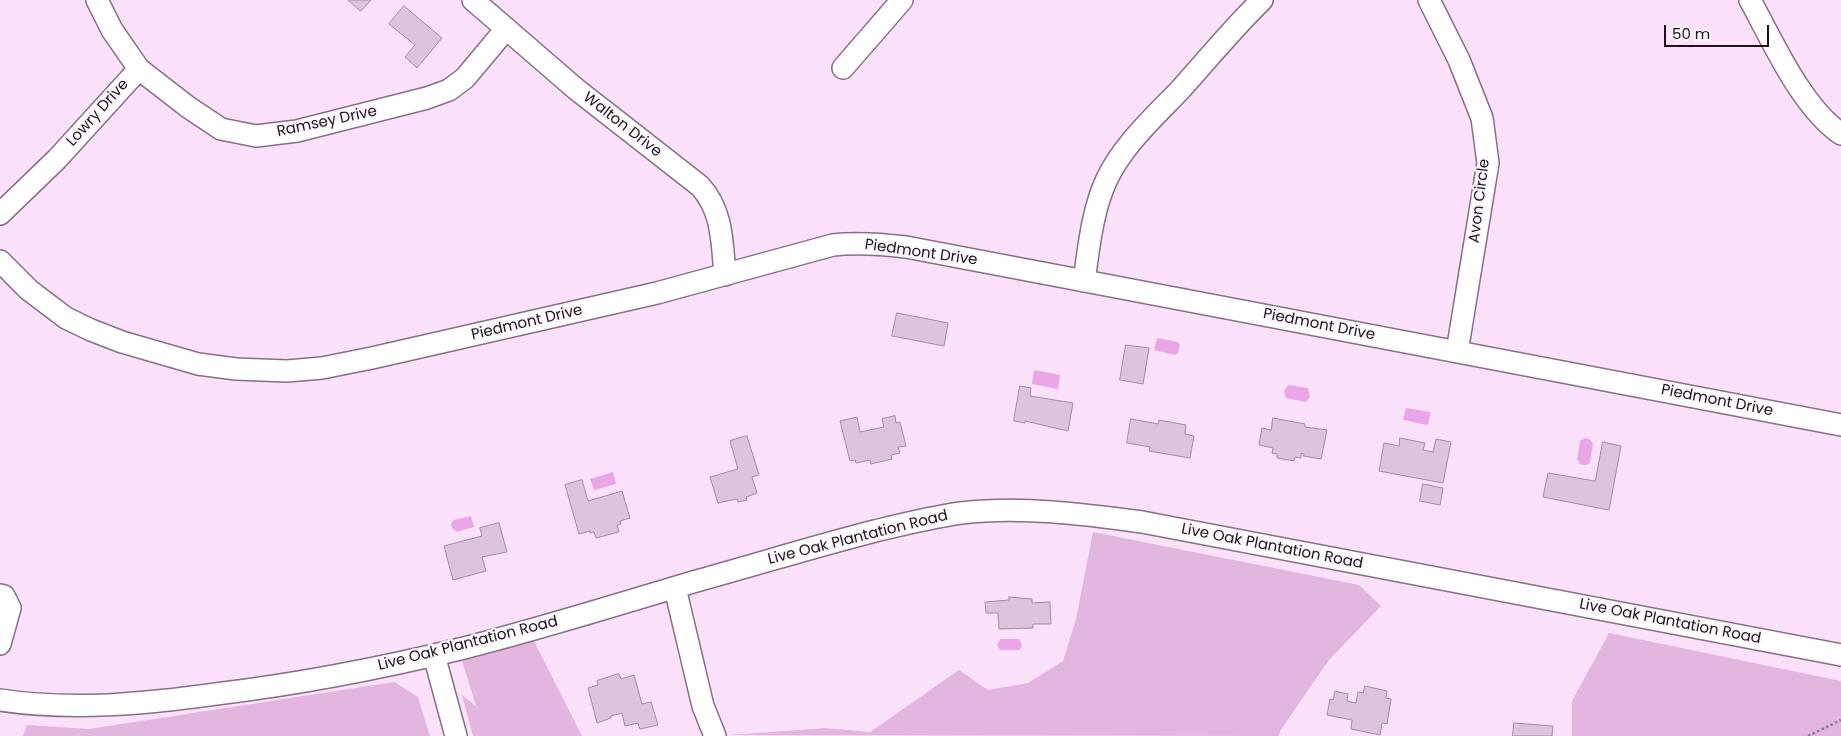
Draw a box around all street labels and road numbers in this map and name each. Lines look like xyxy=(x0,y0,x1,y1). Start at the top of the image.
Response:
street label: Lowry Drive xyxy=(63,76,133,150)
street label: Walton Drive xyxy=(579,89,665,161)
street label: Ramsey Drive xyxy=(275,103,379,141)
street label: Avon Circle xyxy=(1466,158,1494,244)
street label: Piedmont Drive xyxy=(864,236,978,270)
street label: Piedmont Drive xyxy=(470,301,584,345)
street label: Piedmont Drive xyxy=(1262,305,1376,345)
street label: Piedmont Drive xyxy=(1660,381,1774,421)
street label: Live Oak Plantation Road xyxy=(766,507,950,569)
street label: Live Oak Plantation Road xyxy=(1180,521,1364,573)
street label: Live Oak Plantation Road xyxy=(1578,596,1762,648)
street label: Live Oak Plantation Road xyxy=(376,613,560,675)

